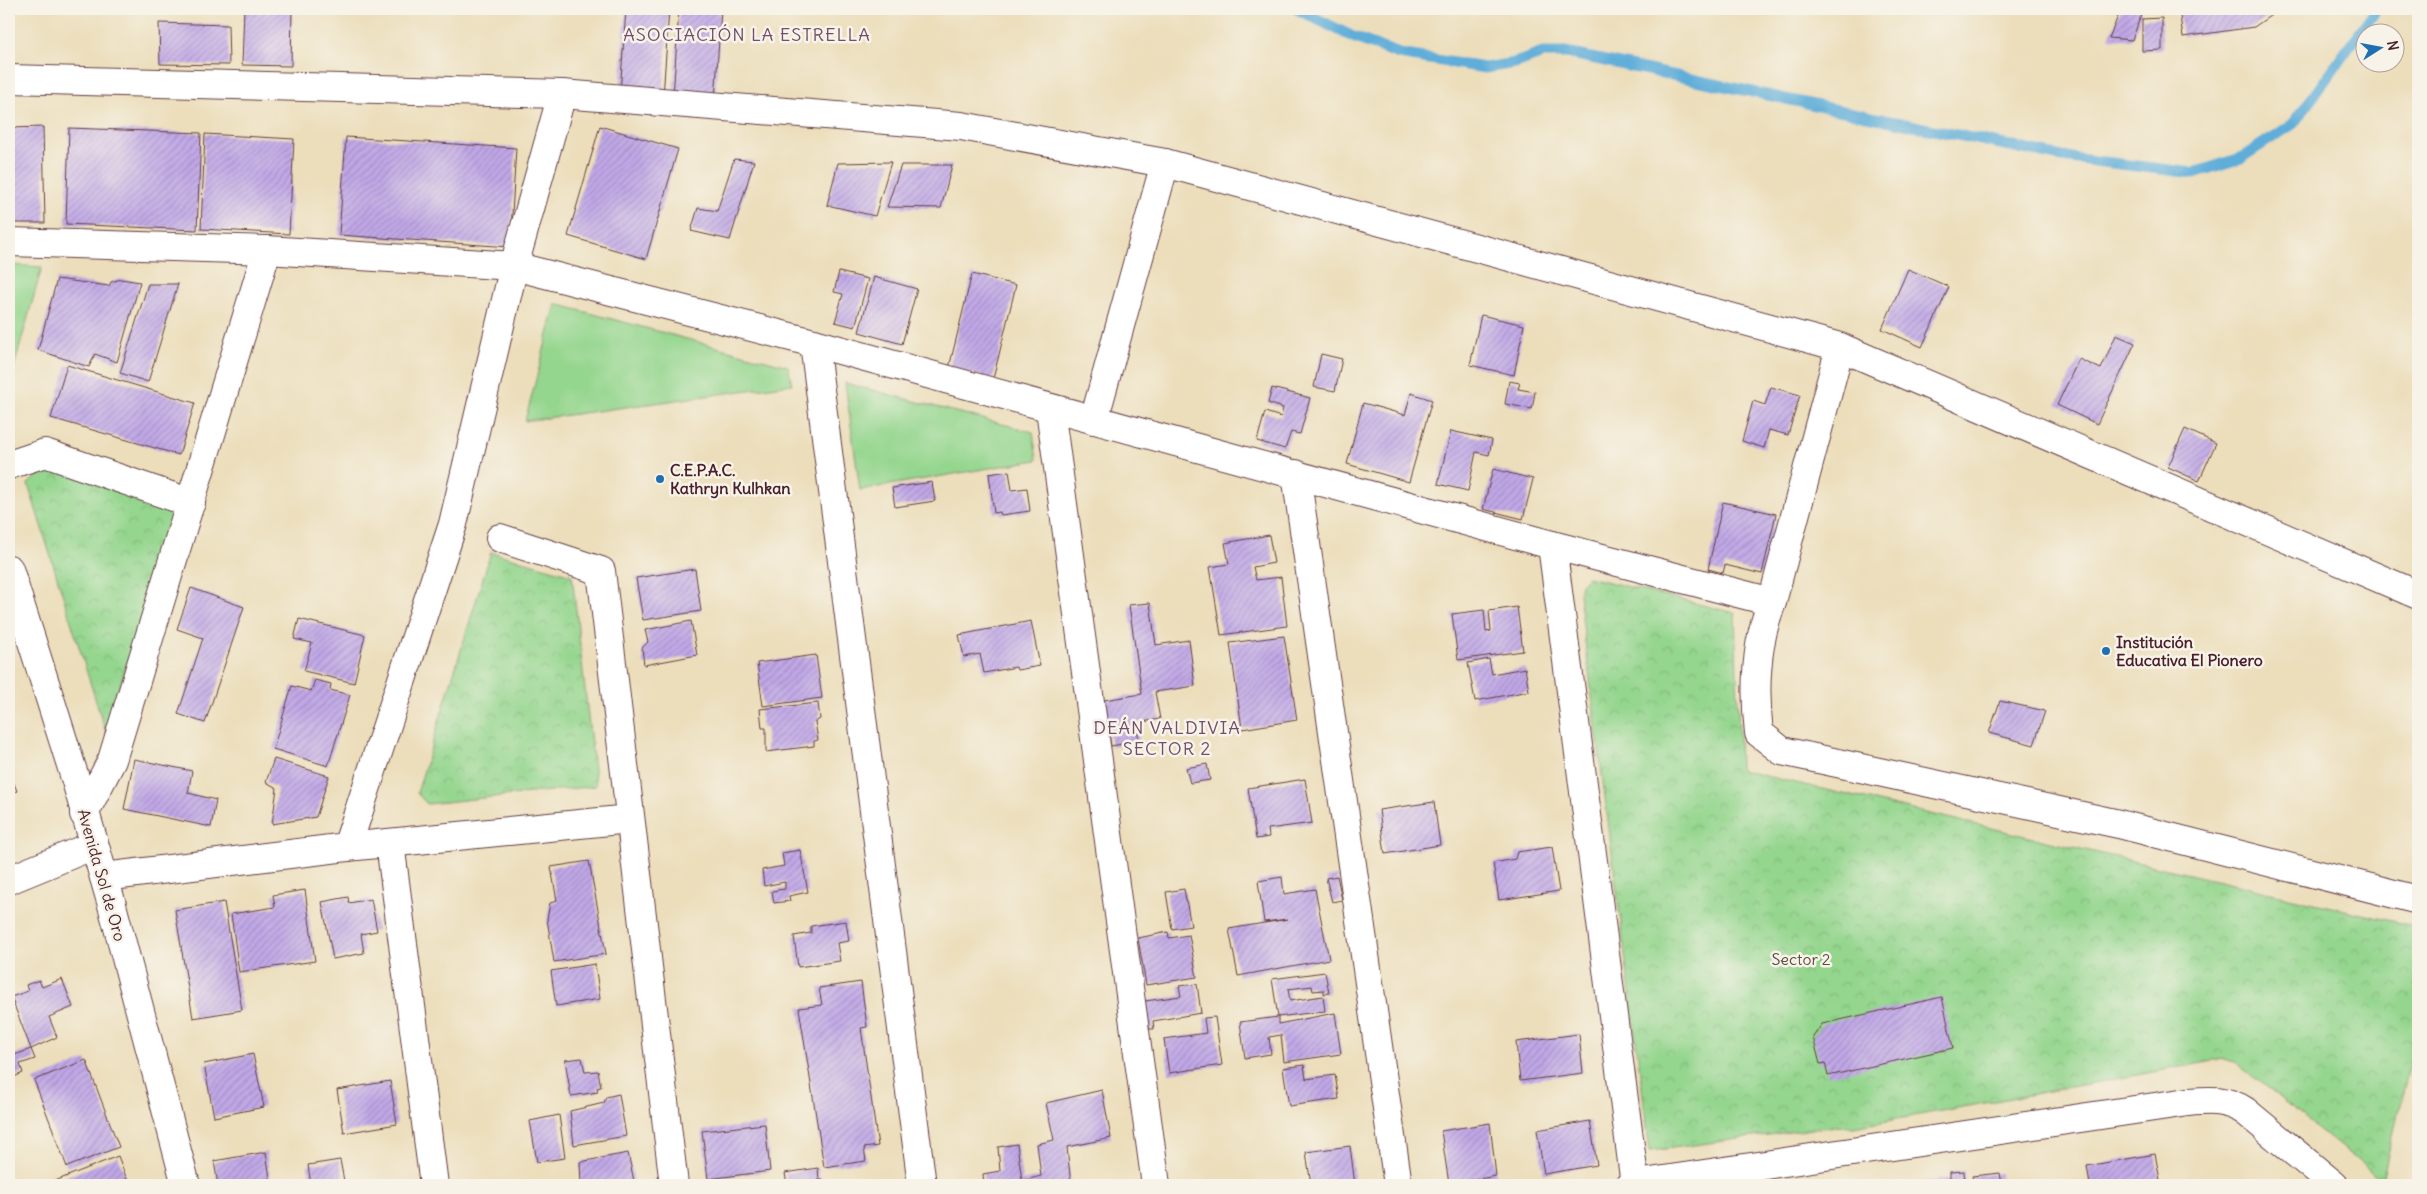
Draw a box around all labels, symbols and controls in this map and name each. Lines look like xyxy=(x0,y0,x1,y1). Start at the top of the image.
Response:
north arrow xyxy=(2354,22,2404,72)
district label: ASOCIACIÓN LA ESTRELLA xyxy=(623,23,871,46)
text: N xyxy=(2383,39,2403,52)
place label: C.E.P.A.C. Kathryn Kulhkan xyxy=(670,460,791,499)
marker: C.E.P.A.C. Kathryn Kulhkan xyxy=(654,473,666,485)
place label: Institución Educativa El Pionero xyxy=(2116,632,2263,670)
marker: Institución Educativa El Pionero xyxy=(2100,645,2112,657)
district label: DEÁN VALDIVIA SECTOR 2 xyxy=(1093,716,1241,760)
street label: Avenida Sol de Oro xyxy=(74,807,130,943)
park label: Sector 2 xyxy=(1771,949,1831,969)

